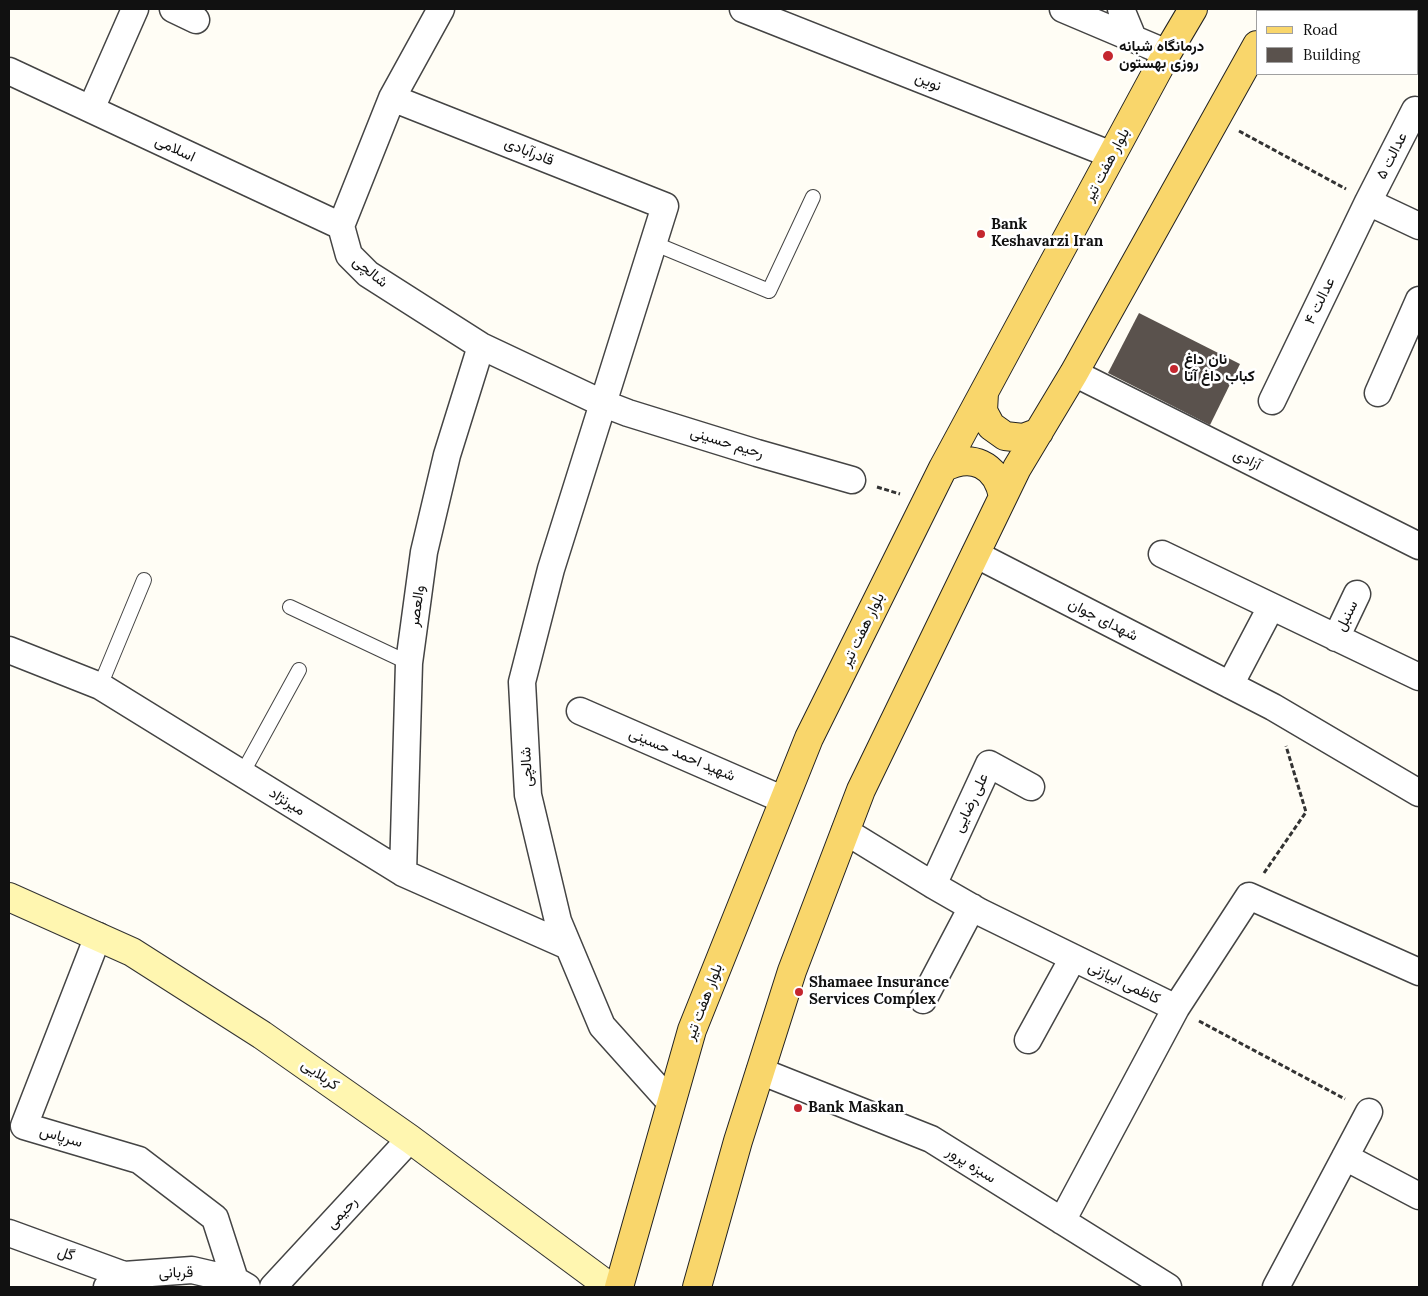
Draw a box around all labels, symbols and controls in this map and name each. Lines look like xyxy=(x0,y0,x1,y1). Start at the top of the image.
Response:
legend xyxy=(1256,10,1418,75)
text: Road xyxy=(1303,20,1338,39)
place label: درمانگاه شبانه روزی بهستون xyxy=(1119,38,1204,73)
text: Building xyxy=(1303,45,1360,64)
marker: درمانگاه شبانه روزی بهستون xyxy=(1101,49,1115,63)
street label: نوین xyxy=(912,69,944,95)
street label: بلوار هفت تیر xyxy=(1080,125,1134,205)
street label: عدالت ۵ xyxy=(1373,129,1411,183)
street label: اسلامی xyxy=(152,132,198,166)
street label: قادرآبادی xyxy=(502,134,556,170)
place label: Bank Keshavarzi Iran xyxy=(991,216,1103,251)
marker: Bank Keshavarzi Iran xyxy=(975,228,987,240)
street label: شالچی xyxy=(349,252,391,292)
street label: عدالت ۴ xyxy=(1301,275,1339,327)
place label: نان داغ کباب داغ آتا xyxy=(1184,351,1255,386)
marker: نان داغ کباب داغ آتا xyxy=(1168,363,1180,375)
street label: رحیم حسینی xyxy=(688,423,766,463)
street label: آزادی xyxy=(1230,445,1264,475)
street label: والعصر xyxy=(405,584,429,628)
street label: بلوار هفت تیر xyxy=(837,590,889,670)
street label: شهدای جوان xyxy=(1065,595,1141,645)
street label: سنبل xyxy=(1332,598,1362,634)
street label: شهید احمد حسینی xyxy=(626,725,738,785)
street label: شالچی xyxy=(517,747,537,787)
street label: علی رضایی xyxy=(949,771,993,835)
street label: میرنژاد xyxy=(266,784,308,820)
street label: کاظمی ابیازنی xyxy=(1085,958,1163,1008)
street label: بلوار هفت تیر xyxy=(681,961,727,1043)
place label: Shamaee Insurance Services Complex xyxy=(809,974,949,1009)
marker: Shamaee Insurance Services Complex xyxy=(793,986,805,998)
street label: کربلایی xyxy=(298,1056,342,1094)
place label: Bank Maskan xyxy=(808,1099,904,1117)
marker: Bank Maskan xyxy=(792,1102,804,1114)
street label: سرپاس xyxy=(37,1122,85,1152)
street label: سبزه پرور xyxy=(943,1143,999,1187)
street label: رحیمی xyxy=(322,1193,362,1233)
street label: گل xyxy=(55,1243,77,1265)
street label: قربانی xyxy=(159,1264,193,1282)

